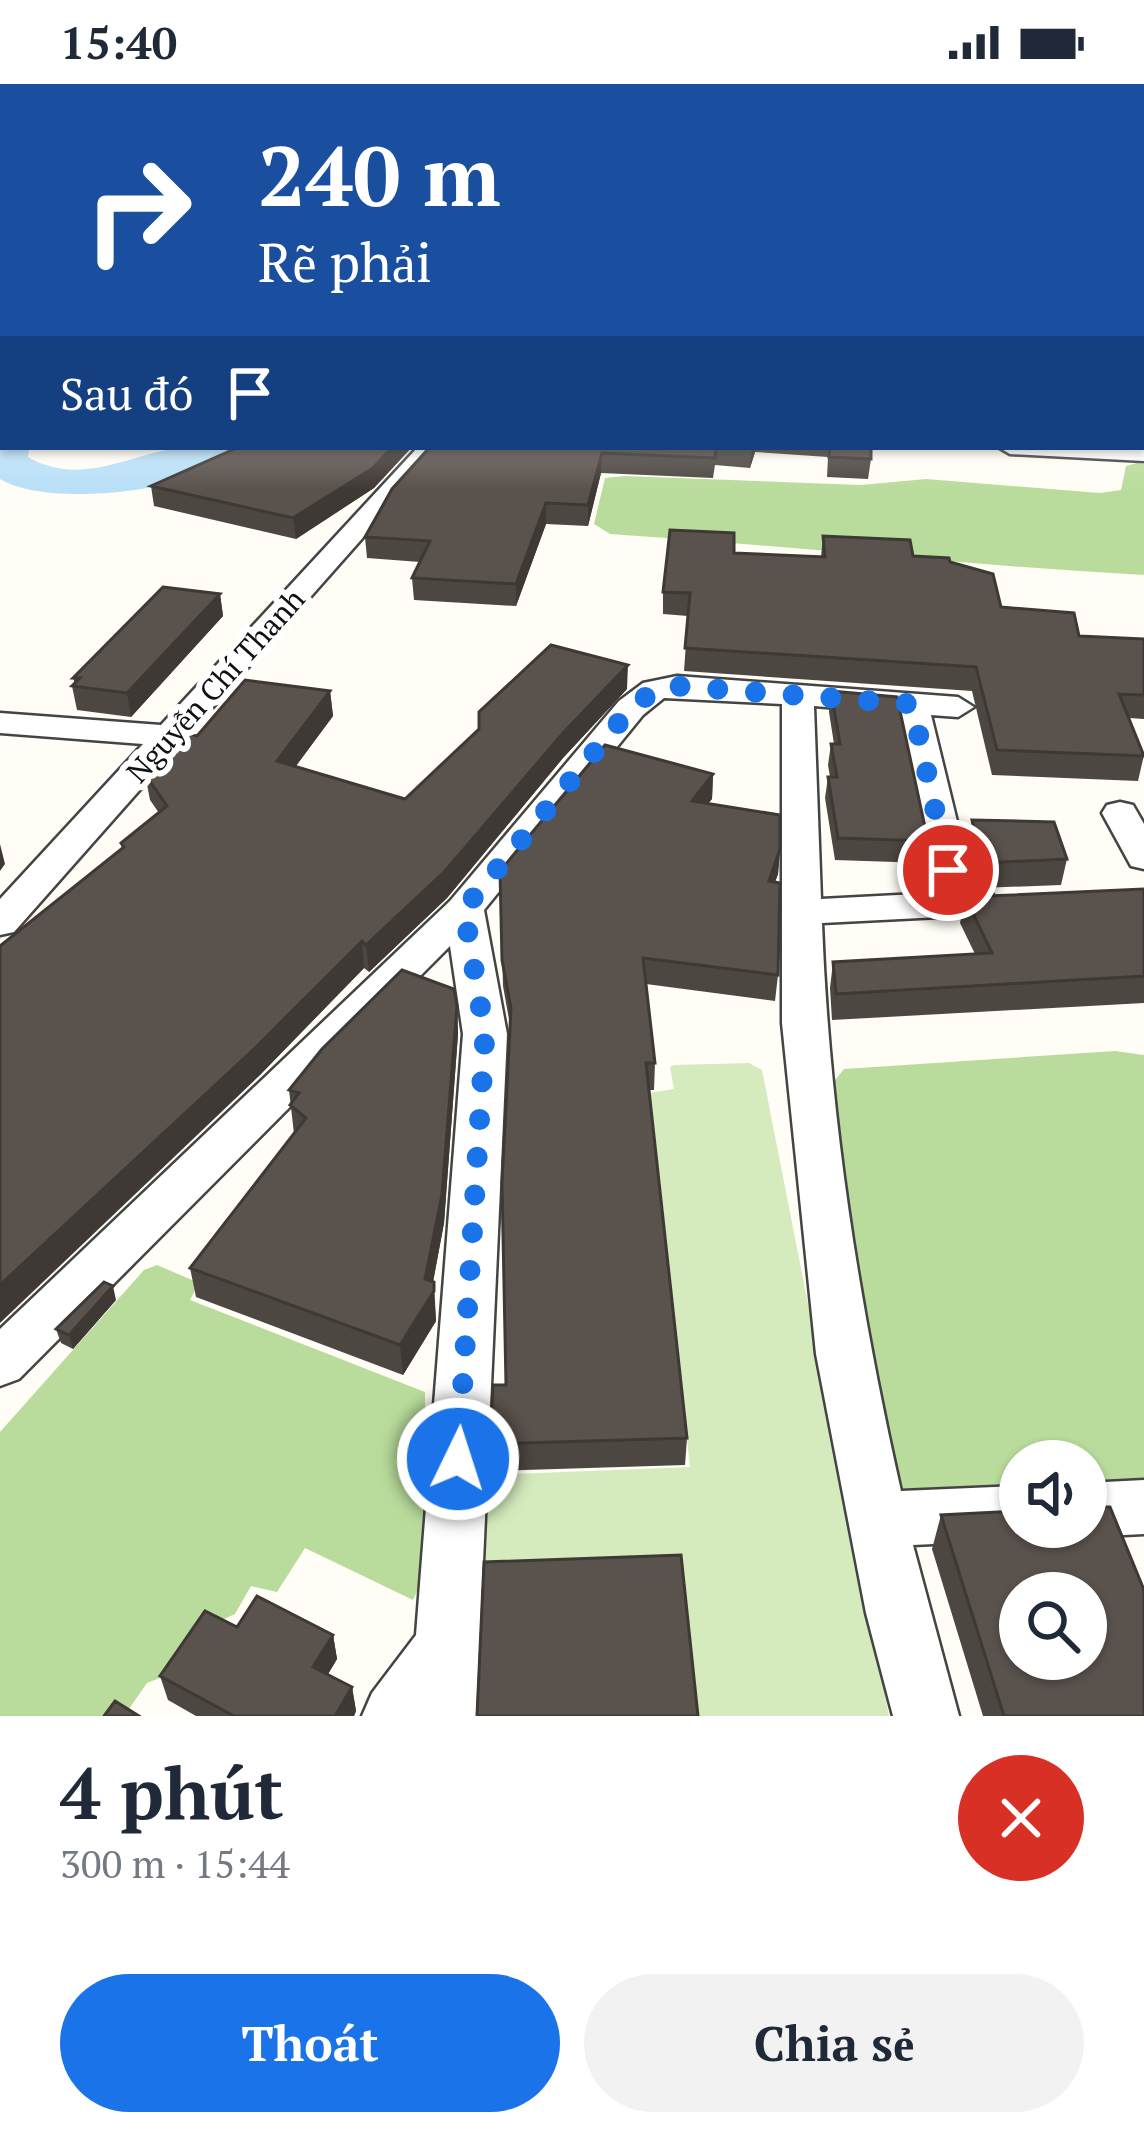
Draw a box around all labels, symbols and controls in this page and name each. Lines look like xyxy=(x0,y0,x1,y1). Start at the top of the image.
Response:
text: 15:40 xyxy=(60,12,177,72)
text: 240 m xyxy=(258,119,501,230)
icon: right xyxy=(60,132,216,288)
text: Rẽ phải xyxy=(258,226,432,297)
icon: arrive xyxy=(217,360,283,426)
text: Sau đó xyxy=(60,363,193,423)
street label: Nguyễn Chí Thanh xyxy=(117,579,314,791)
pin xyxy=(897,819,999,921)
icon: arrive xyxy=(915,837,981,903)
position arrow xyxy=(395,1396,521,1522)
map controls xyxy=(999,1440,1107,1680)
button: sound xyxy=(999,1440,1107,1548)
button: search xyxy=(999,1572,1107,1680)
text: 4 phút xyxy=(60,1744,284,1840)
button: close xyxy=(958,1755,1084,1881)
text: 300 m · 15:44 xyxy=(60,1837,290,1889)
button: Thoát xyxy=(60,1974,560,2112)
button: Chia sẻ xyxy=(584,1974,1084,2112)

